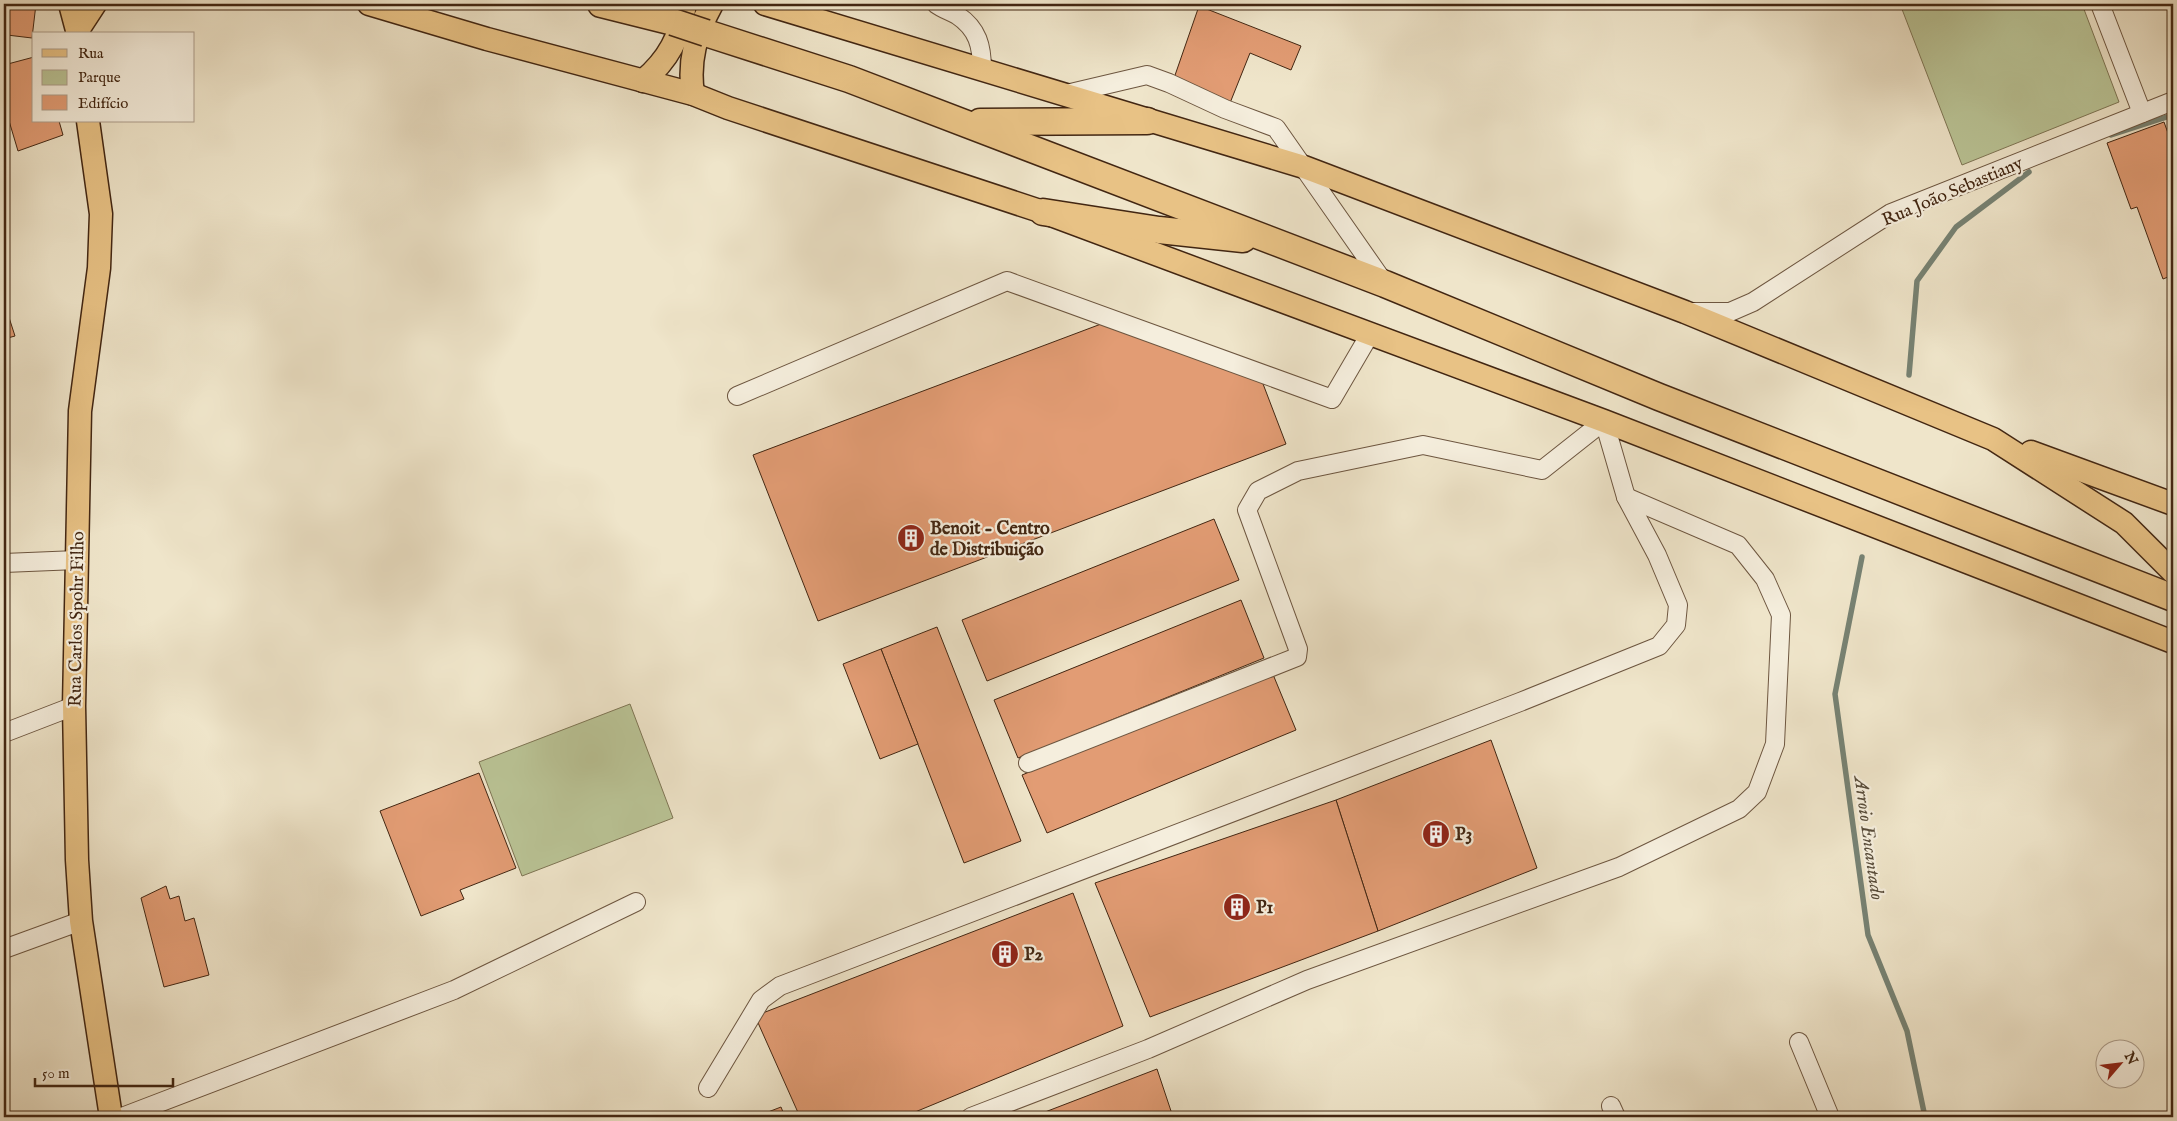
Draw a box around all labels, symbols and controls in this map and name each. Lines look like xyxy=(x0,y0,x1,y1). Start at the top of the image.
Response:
legend xyxy=(32,32,195,122)
text: Rua xyxy=(78,44,104,63)
text: Parque xyxy=(78,68,121,87)
text: Edifício xyxy=(78,94,128,113)
street label: Rua João Sebastiany xyxy=(1879,152,2027,232)
place label: Benoit - Centro de Distribuição xyxy=(930,518,1050,562)
building icon: Benoit - Centro de Distribuição xyxy=(896,523,926,553)
street label: Rua Carlos Spohr Filho xyxy=(64,531,91,707)
water label: Arroio Encantado xyxy=(1847,773,1889,902)
building icon: P3 xyxy=(1421,819,1451,849)
place label: P3 xyxy=(1455,824,1472,847)
building icon: P1 xyxy=(1222,892,1252,922)
place label: P1 xyxy=(1256,897,1273,920)
building icon: P2 xyxy=(990,939,1020,969)
place label: P2 xyxy=(1024,944,1043,967)
north arrow xyxy=(2094,1038,2144,1088)
text: N xyxy=(2119,1048,2141,1068)
scale bar xyxy=(35,1056,172,1088)
text: 50 m xyxy=(42,1064,70,1083)

